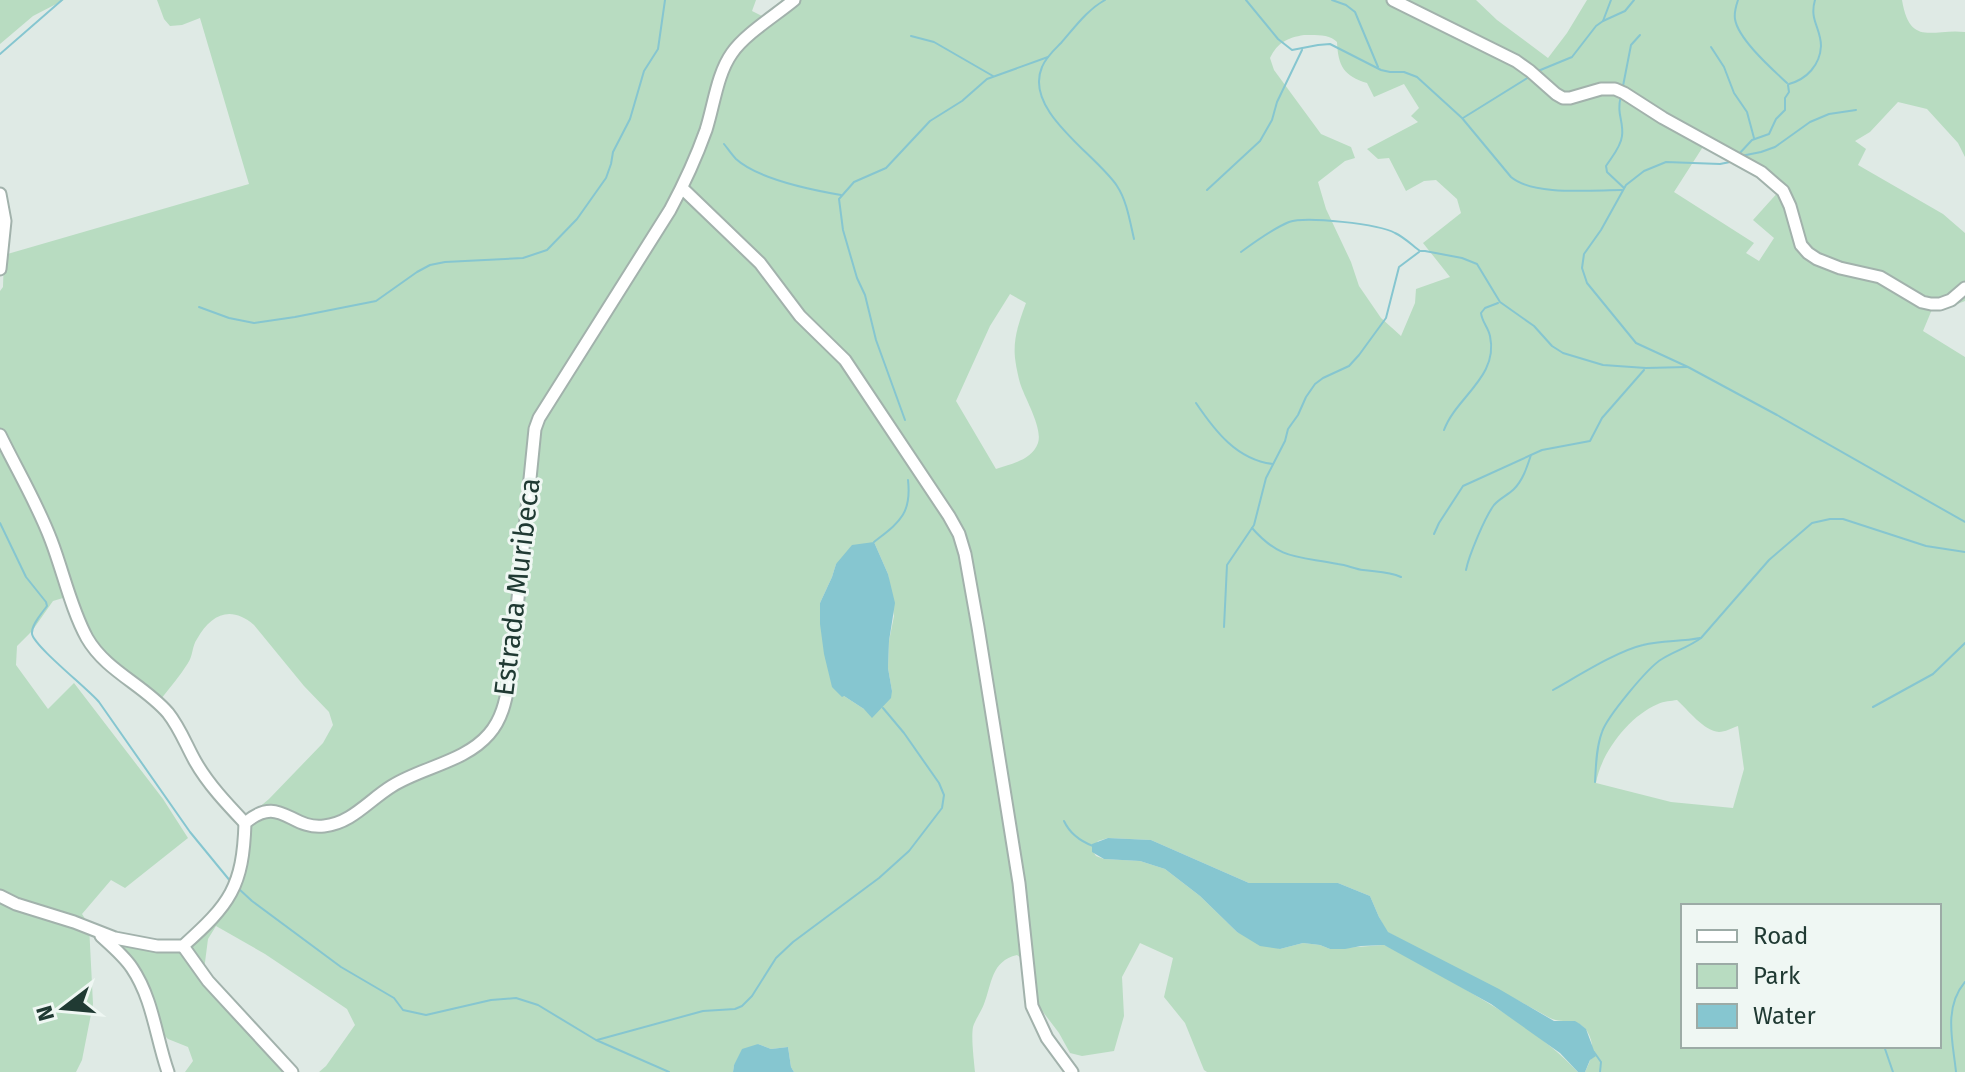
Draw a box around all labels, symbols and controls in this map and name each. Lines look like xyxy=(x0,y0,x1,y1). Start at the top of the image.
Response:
street label: Estrada Muribeca xyxy=(487,476,547,698)
legend xyxy=(1681,904,1941,1048)
text: Road xyxy=(1753,922,1808,950)
text: Park xyxy=(1753,962,1801,990)
north arrow xyxy=(24,968,104,1048)
text: Water xyxy=(1753,1002,1817,1030)
text: N xyxy=(30,1003,60,1024)

